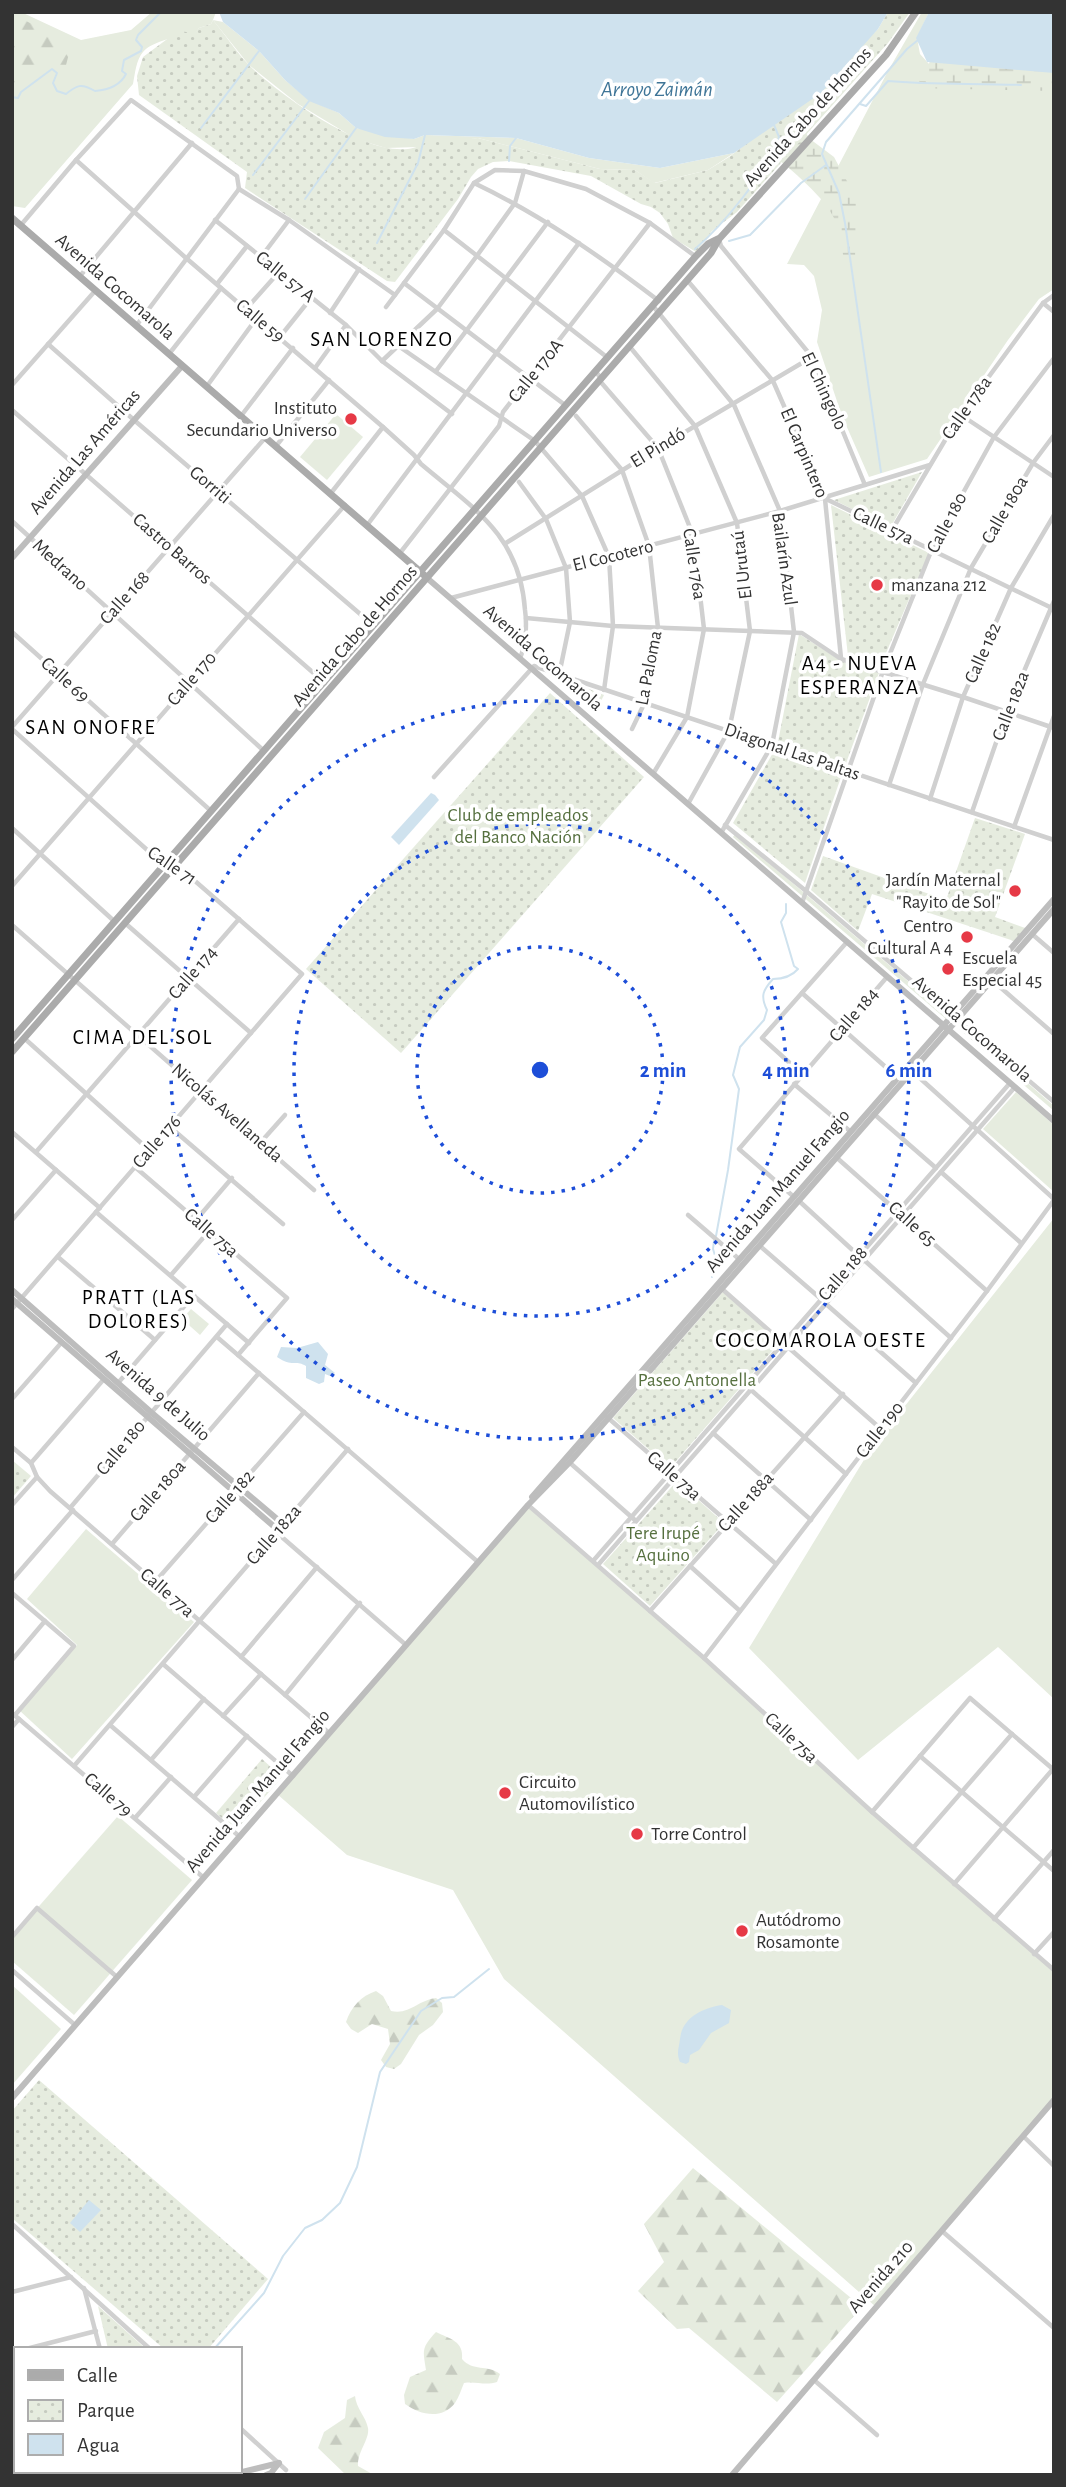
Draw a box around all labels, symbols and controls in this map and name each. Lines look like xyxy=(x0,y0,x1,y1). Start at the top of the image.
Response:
street label: Avenida Cabo de Hornos xyxy=(741,44,875,190)
water label: Arroyo Zaimán xyxy=(600,79,713,100)
street label: Avenida Cocomarola xyxy=(52,230,178,344)
street label: Calle 57 A xyxy=(252,248,318,306)
street label: Calle 59 xyxy=(232,295,288,347)
district label: SAN LORENZO xyxy=(310,329,454,350)
street label: Calle 170A xyxy=(505,336,567,406)
street label: El Chingolo xyxy=(798,349,850,433)
street label: Calle 178a xyxy=(939,373,996,443)
street label: Avenida Las Américas xyxy=(26,386,144,518)
place label: Instituto Secundario Universo xyxy=(186,399,337,440)
street label: El Carpintero xyxy=(777,405,831,501)
marker: Instituto Secundario Universo xyxy=(343,411,359,427)
street label: El Pindó xyxy=(627,424,689,472)
street label: Gorriti xyxy=(186,462,234,508)
street label: Calle 180a xyxy=(978,473,1032,547)
street label: Calle 180 xyxy=(923,490,971,556)
street label: Calle 57a xyxy=(850,504,916,548)
street label: Castro Barros xyxy=(129,510,215,588)
street label: Bailarín Azul xyxy=(768,511,800,607)
street label: Calle 176a xyxy=(679,527,709,601)
street label: El Urutaú xyxy=(728,529,756,600)
street label: Medrano xyxy=(29,536,91,594)
street label: El Cocotero xyxy=(571,537,655,575)
street label: Avenida Cabo de Hornos xyxy=(289,562,421,710)
street label: Calle 168 xyxy=(96,568,154,628)
place label: manzana 212 xyxy=(891,576,987,595)
marker: manzana 212 xyxy=(869,577,885,593)
street label: Avenida Cocomarola xyxy=(480,601,606,715)
street label: Calle 182 xyxy=(961,620,1005,686)
street label: La Paloma xyxy=(632,629,666,707)
street label: Calle 170 xyxy=(164,648,220,710)
district label: A4 - NUEVA ESPERANZA xyxy=(800,653,920,698)
street label: Calle 69 xyxy=(37,654,93,706)
street label: Calle 182a xyxy=(989,668,1033,743)
district label: SAN ONOFRE xyxy=(25,717,157,738)
street label: Diagonal Las Paltas xyxy=(722,720,862,784)
park label: Club de empleados del Banco Nación xyxy=(448,806,588,847)
street label: Calle 71 xyxy=(144,843,200,889)
place label: Jardín Maternal "Rayito de Sol" xyxy=(886,871,1001,912)
marker: Jardín Maternal "Rayito de Sol" xyxy=(1007,883,1023,899)
place label: Centro Cultural A 4 xyxy=(868,917,953,958)
marker: Centro Cultural A 4 xyxy=(959,929,975,945)
street label: Calle 174 xyxy=(165,943,221,1003)
place label: Escuela Especial 45 xyxy=(962,949,1042,990)
marker: Escuela Especial 45 xyxy=(940,961,956,977)
street label: Avenida Cocomarola xyxy=(909,972,1035,1086)
street label: Calle 184 xyxy=(826,984,882,1046)
district label: CIMA DEL SOL xyxy=(73,1027,213,1048)
centre of rings xyxy=(528,1058,552,1082)
street label: Nicolás Avellaneda xyxy=(168,1060,286,1166)
text: 2 min xyxy=(640,1060,686,1081)
text: 4 min xyxy=(762,1060,810,1081)
text: 6 min xyxy=(886,1060,932,1081)
street label: Avenida Juan Manuel Fangio xyxy=(702,1106,854,1276)
street label: Calle 176 xyxy=(129,1112,185,1172)
street label: Calle 65 xyxy=(885,1198,940,1250)
street label: Calle 75a xyxy=(180,1205,242,1261)
street label: Calle 188 xyxy=(815,1243,871,1305)
district label: PRATT (LAS DOLORES) xyxy=(82,1287,196,1332)
district label: COCOMAROLA OESTE xyxy=(715,1330,927,1351)
street label: Avenida 9 de Julio xyxy=(102,1345,214,1445)
park label: Paseo Antonella xyxy=(638,1371,757,1390)
street label: Calle 190 xyxy=(852,1398,908,1462)
street label: Calle 180 xyxy=(93,1417,149,1479)
street label: Calle 73a xyxy=(643,1448,705,1504)
street label: Calle 180a xyxy=(126,1457,190,1525)
street label: Calle 182 xyxy=(202,1466,258,1527)
street label: Calle 188a xyxy=(714,1468,778,1536)
street label: Calle 182a xyxy=(243,1501,305,1569)
park label: Tere Irupé Aquino xyxy=(626,1524,700,1565)
street label: Calle 77a xyxy=(136,1565,198,1621)
street label: Avenida Juan Manuel Fangio xyxy=(182,1706,334,1876)
street label: Calle 75a xyxy=(761,1709,821,1767)
street label: Calle 79 xyxy=(80,1769,136,1821)
place label: Circuito Automovilístico xyxy=(519,1773,635,1814)
marker: Circuito Automovilístico xyxy=(497,1785,513,1801)
place label: Torre Control xyxy=(651,1825,747,1844)
marker: Torre Control xyxy=(629,1826,645,1842)
place label: Autódromo Rosamonte xyxy=(756,1911,841,1952)
marker: Autódromo Rosamonte xyxy=(734,1923,750,1939)
street label: Avenida 210 xyxy=(845,2237,917,2317)
legend xyxy=(14,2347,242,2473)
text: Calle xyxy=(77,2365,118,2386)
text: Parque xyxy=(77,2400,135,2421)
text: Agua xyxy=(77,2435,120,2456)

